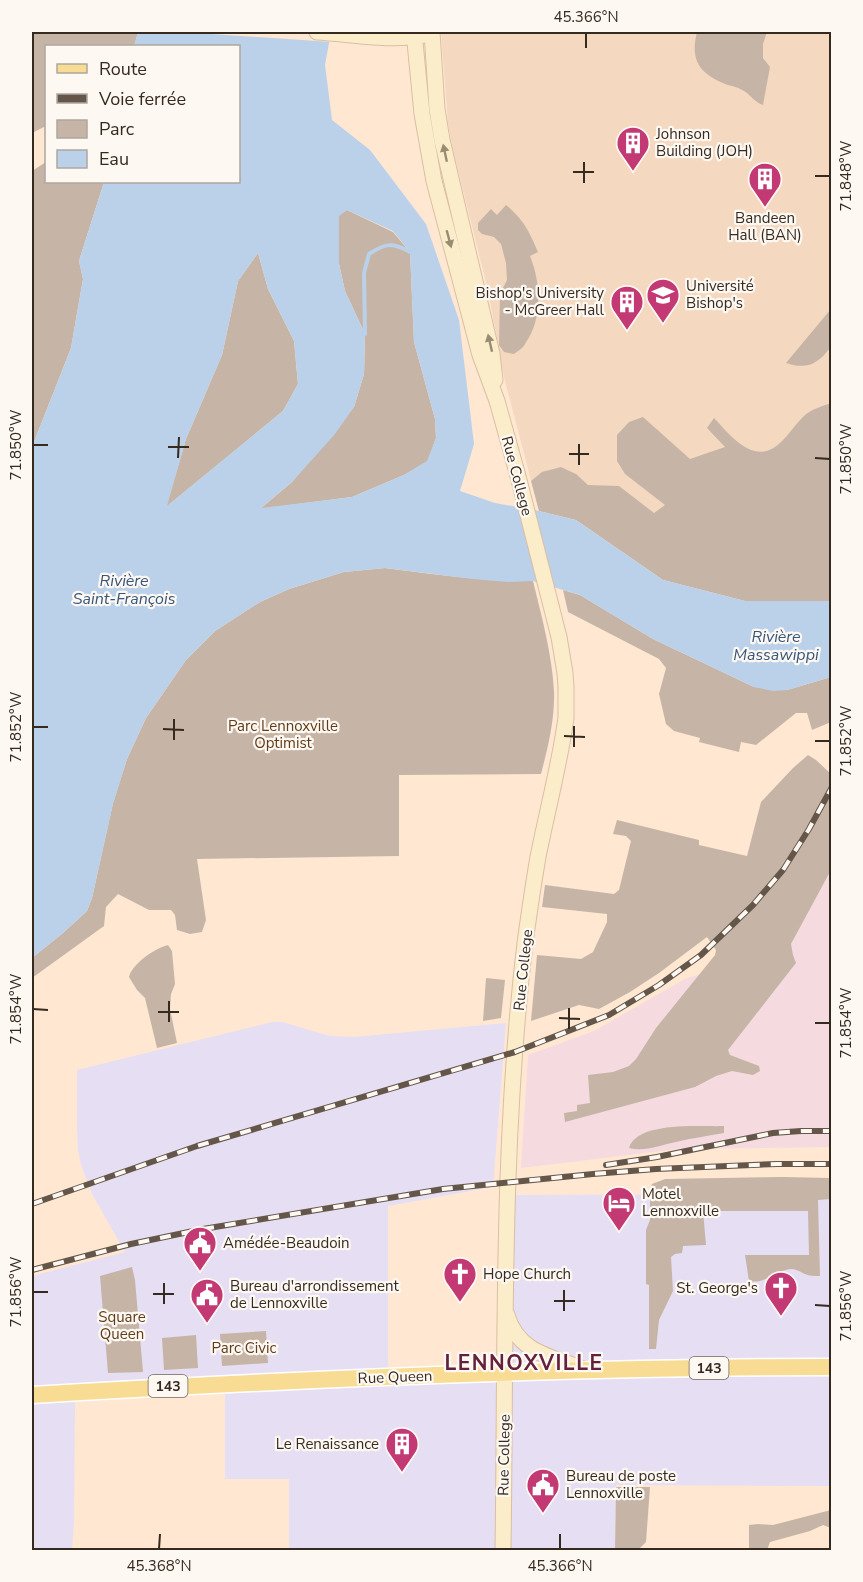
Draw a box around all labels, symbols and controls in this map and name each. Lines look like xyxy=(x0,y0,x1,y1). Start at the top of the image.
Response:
text: 45.366°N xyxy=(553,7,619,27)
legend xyxy=(45,45,240,183)
text: Route xyxy=(99,57,147,81)
text: Voie ferrée xyxy=(98,87,186,111)
text: Parc xyxy=(99,117,134,141)
place label: Johnson Building (JOH) xyxy=(655,124,753,161)
building icon: Johnson Building (JOH) xyxy=(615,125,651,172)
text: 71.848°W xyxy=(836,140,856,211)
one-way arrow xyxy=(440,143,449,162)
text: Eau xyxy=(99,147,129,171)
building icon: Bandeen Hall (BAN) xyxy=(747,161,783,208)
place label: Bandeen Hall (BAN) xyxy=(728,208,802,245)
one-way arrow xyxy=(445,230,454,248)
place label: Université Bishop's xyxy=(686,276,754,313)
school or university icon: Université Bishop's xyxy=(645,277,681,324)
place label: Bishop's University - McGreer Hall xyxy=(476,283,605,320)
building icon: Bishop's University - McGreer Hall xyxy=(609,284,645,331)
one-way arrow xyxy=(484,334,494,352)
text: 71.850°W xyxy=(6,409,26,480)
text: 71.850°W xyxy=(836,423,856,494)
street label: Rue College xyxy=(497,434,537,518)
water label: Rivière Saint-François xyxy=(73,570,176,610)
water label: Rivière Massawippi xyxy=(733,626,819,666)
text: 71.852°W xyxy=(6,691,26,762)
text: 71.852°W xyxy=(836,705,856,776)
park label: Parc Lennoxville Optimist xyxy=(228,716,338,753)
street label: Rue College xyxy=(509,928,537,1012)
text: 71.854°W xyxy=(6,973,26,1044)
text: 71.854°W xyxy=(836,987,856,1058)
place label: Motel Lennoxville xyxy=(642,1184,719,1221)
hotel icon: Motel Lennoxville xyxy=(601,1185,637,1232)
public building icon: Amédée-Beaudoin xyxy=(182,1225,218,1272)
place label: Amédée-Beaudoin xyxy=(223,1233,350,1253)
text: 71.856°W xyxy=(6,1256,26,1327)
church icon: Hope Church xyxy=(442,1256,478,1303)
place label: Hope Church xyxy=(483,1264,571,1284)
church icon: St. George's xyxy=(763,1270,799,1317)
text: 71.856°W xyxy=(836,1270,856,1341)
place label: Bureau d'arrondissement de Lennoxville xyxy=(230,1276,400,1313)
public building icon: Bureau d'arrondissement de Lennoxville xyxy=(189,1277,225,1324)
place label: St. George's xyxy=(676,1278,758,1298)
park label: Square Queen xyxy=(98,1307,146,1344)
park label: Parc Civic xyxy=(212,1338,276,1358)
district label: LENNOXVILLE xyxy=(445,1349,603,1377)
road number: 143 xyxy=(690,1357,728,1379)
street label: Rue Queen xyxy=(357,1366,433,1388)
road number: 143 xyxy=(148,1375,188,1397)
street label: Rue College xyxy=(493,1414,515,1496)
building icon: Le Renaissance xyxy=(384,1426,420,1473)
place label: Le Renaissance xyxy=(276,1434,379,1454)
place label: Bureau de poste Lennoxville xyxy=(566,1466,676,1503)
public building icon: Bureau de poste Lennoxville xyxy=(525,1467,561,1514)
text: 45.368°N xyxy=(126,1556,192,1576)
text: 45.366°N xyxy=(527,1556,593,1576)

